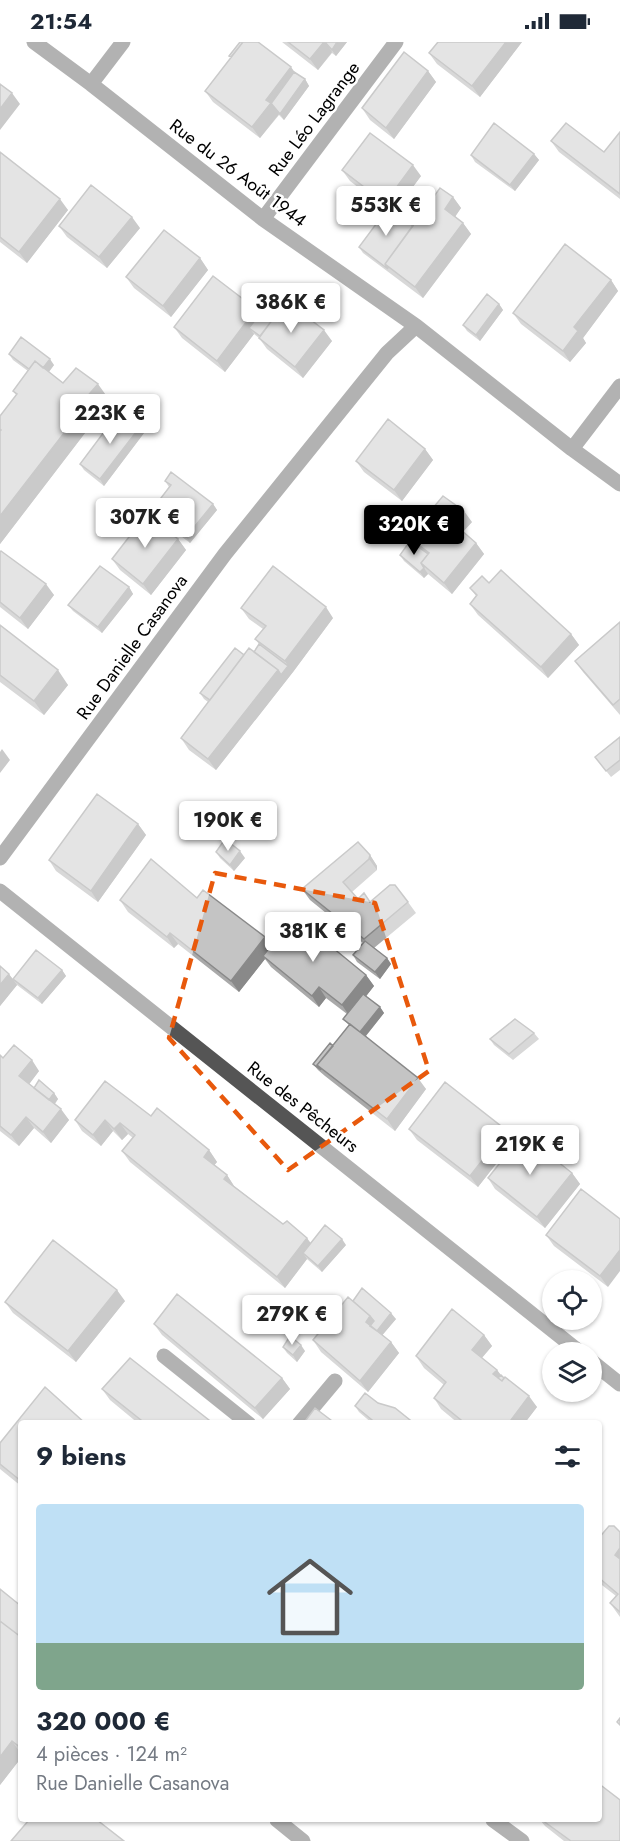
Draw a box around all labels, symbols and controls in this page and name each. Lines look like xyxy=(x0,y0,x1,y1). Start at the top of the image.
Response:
text: 21:54 xyxy=(30,5,92,37)
street label: Rue Léo Lagrange xyxy=(262,56,366,182)
street label: Rue du 26 Août 1944 xyxy=(164,113,312,233)
pin: 553K € xyxy=(337,186,435,237)
text: 553K € xyxy=(350,191,422,220)
pin: 386K € xyxy=(242,283,340,334)
text: 386K € xyxy=(255,288,327,317)
pin: 223K € xyxy=(61,394,159,445)
text: 223K € xyxy=(74,399,146,428)
pin: 307K € xyxy=(96,498,194,549)
text: 307K € xyxy=(110,503,180,532)
pin: 320K € xyxy=(365,505,463,556)
text: 320K € xyxy=(378,510,450,539)
street label: Rue Danielle Casanova xyxy=(70,569,194,725)
pin: 190K € xyxy=(179,801,277,852)
text: 190K € xyxy=(193,806,263,835)
pin: 381K € xyxy=(264,912,362,963)
text: 381K € xyxy=(279,917,347,946)
street label: Rue des Pêcheurs xyxy=(242,1055,364,1159)
pin: 219K € xyxy=(481,1125,579,1176)
text: 219K € xyxy=(495,1130,565,1159)
map controls xyxy=(542,1270,602,1402)
button: locate xyxy=(542,1270,602,1330)
pin: 279K € xyxy=(243,1295,341,1346)
text: 279K € xyxy=(256,1300,328,1329)
button: layers xyxy=(542,1342,602,1402)
text: 9 biens xyxy=(36,1437,126,1475)
icon: filters xyxy=(551,1440,584,1473)
icon: home xyxy=(256,1543,364,1651)
text: 320 000 € xyxy=(36,1702,171,1740)
text: 4 pièces · 124 m² xyxy=(36,1740,187,1769)
text: Rue Danielle Casanova xyxy=(36,1769,229,1798)

